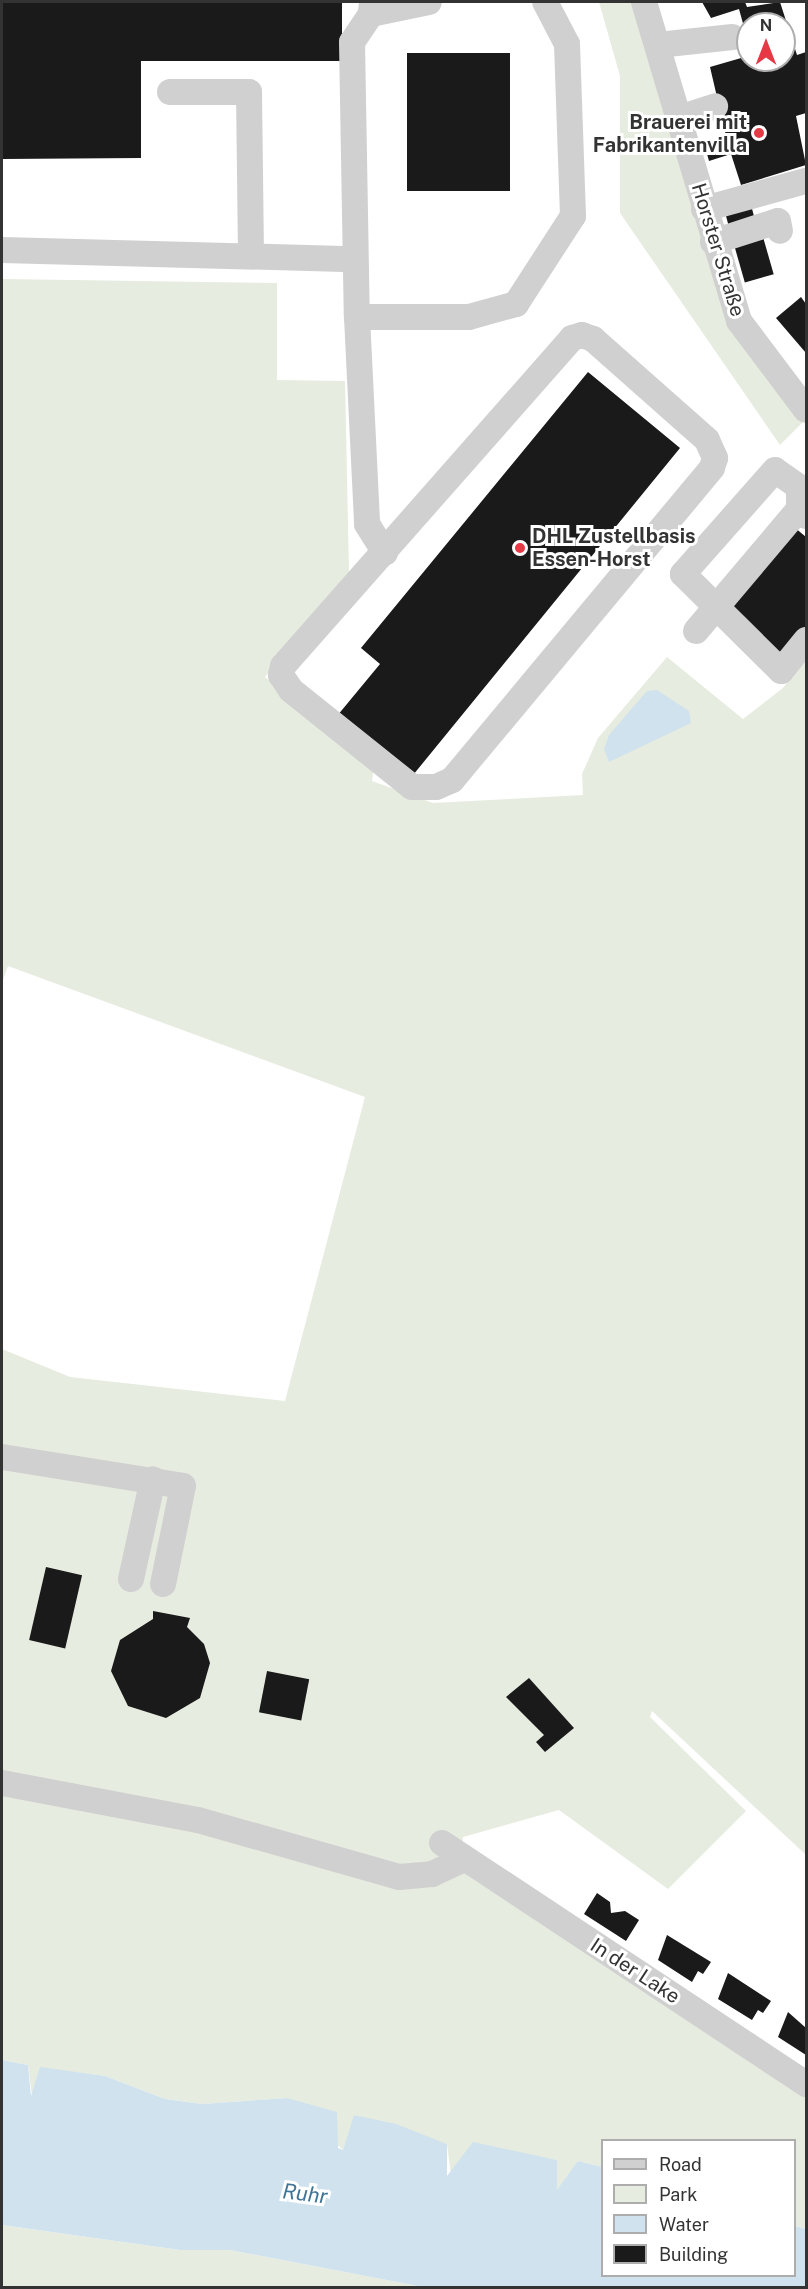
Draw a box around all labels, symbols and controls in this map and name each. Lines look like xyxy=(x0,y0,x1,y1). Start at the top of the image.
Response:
north arrow xyxy=(736,12,796,72)
text: N xyxy=(760,16,772,35)
place label: Brauerei mit Fabrikantenvilla xyxy=(593,110,747,157)
marker: Brauerei mit Fabrikantenvilla xyxy=(752,126,766,140)
street label: Horster Straße xyxy=(686,180,750,320)
place label: DHL Zustellbasis Essen-Horst xyxy=(532,524,696,571)
marker: DHL Zustellbasis Essen-Horst xyxy=(513,541,527,555)
street label: In der Lake xyxy=(586,1933,684,2009)
legend xyxy=(601,2139,796,2277)
text: Road xyxy=(659,2154,702,2175)
water label: Ruhr xyxy=(281,2179,329,2209)
text: Park xyxy=(659,2184,697,2205)
text: Water xyxy=(659,2214,709,2235)
text: Building xyxy=(659,2244,728,2265)

